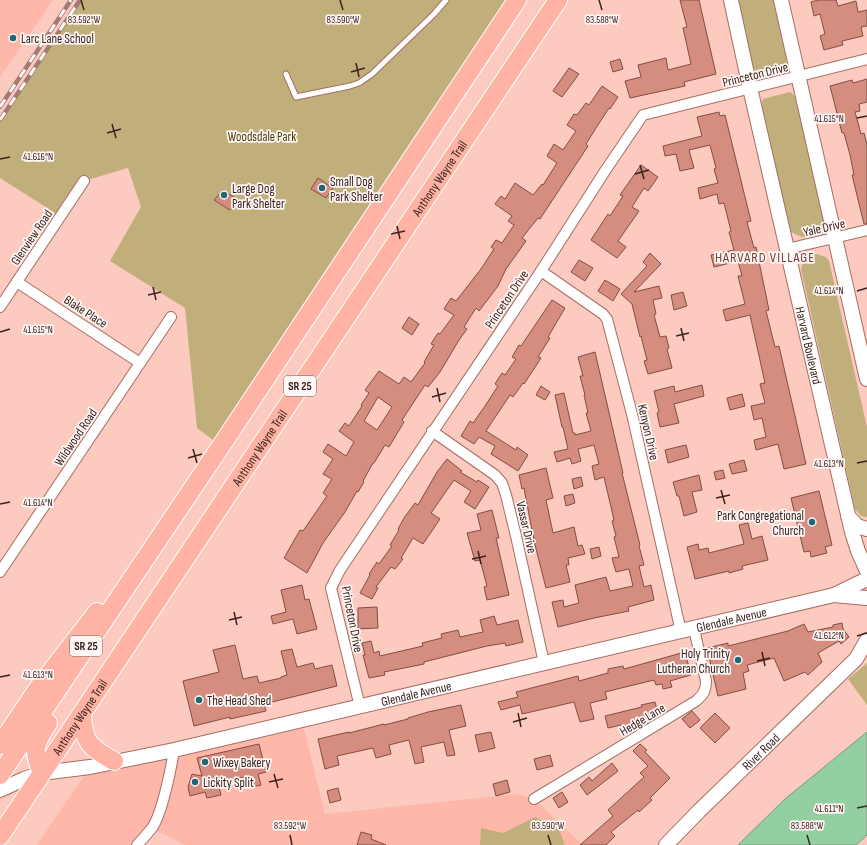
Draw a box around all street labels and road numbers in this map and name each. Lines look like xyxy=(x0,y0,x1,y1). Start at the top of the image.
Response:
street label: Princeton Drive xyxy=(721,59,790,91)
street label: Anthony Wayne Trail xyxy=(408,138,471,220)
street label: Glenview Road xyxy=(7,207,56,268)
street label: Yale Drive xyxy=(802,215,847,241)
street label: Princeton Drive xyxy=(481,267,532,332)
street label: Blake Place xyxy=(61,292,110,332)
street label: Harvard Boulevard xyxy=(791,305,825,386)
road number: SR 25 xyxy=(284,376,316,396)
street label: Kenyon Drive xyxy=(634,403,662,462)
street label: Wildwood Road xyxy=(51,406,101,469)
street label: Anthony Wayne Trail xyxy=(229,407,291,490)
street label: Vassar Drive xyxy=(512,500,540,555)
street label: Princeton Drive xyxy=(338,585,366,654)
street label: Glendale Avenue xyxy=(695,604,768,636)
road number: SR 25 xyxy=(70,636,102,656)
street label: Anthony Wayne Trail xyxy=(49,677,111,759)
street label: Glendale Avenue xyxy=(379,678,453,710)
street label: Hedge Lane xyxy=(617,700,668,740)
street label: River Road xyxy=(739,730,783,774)

